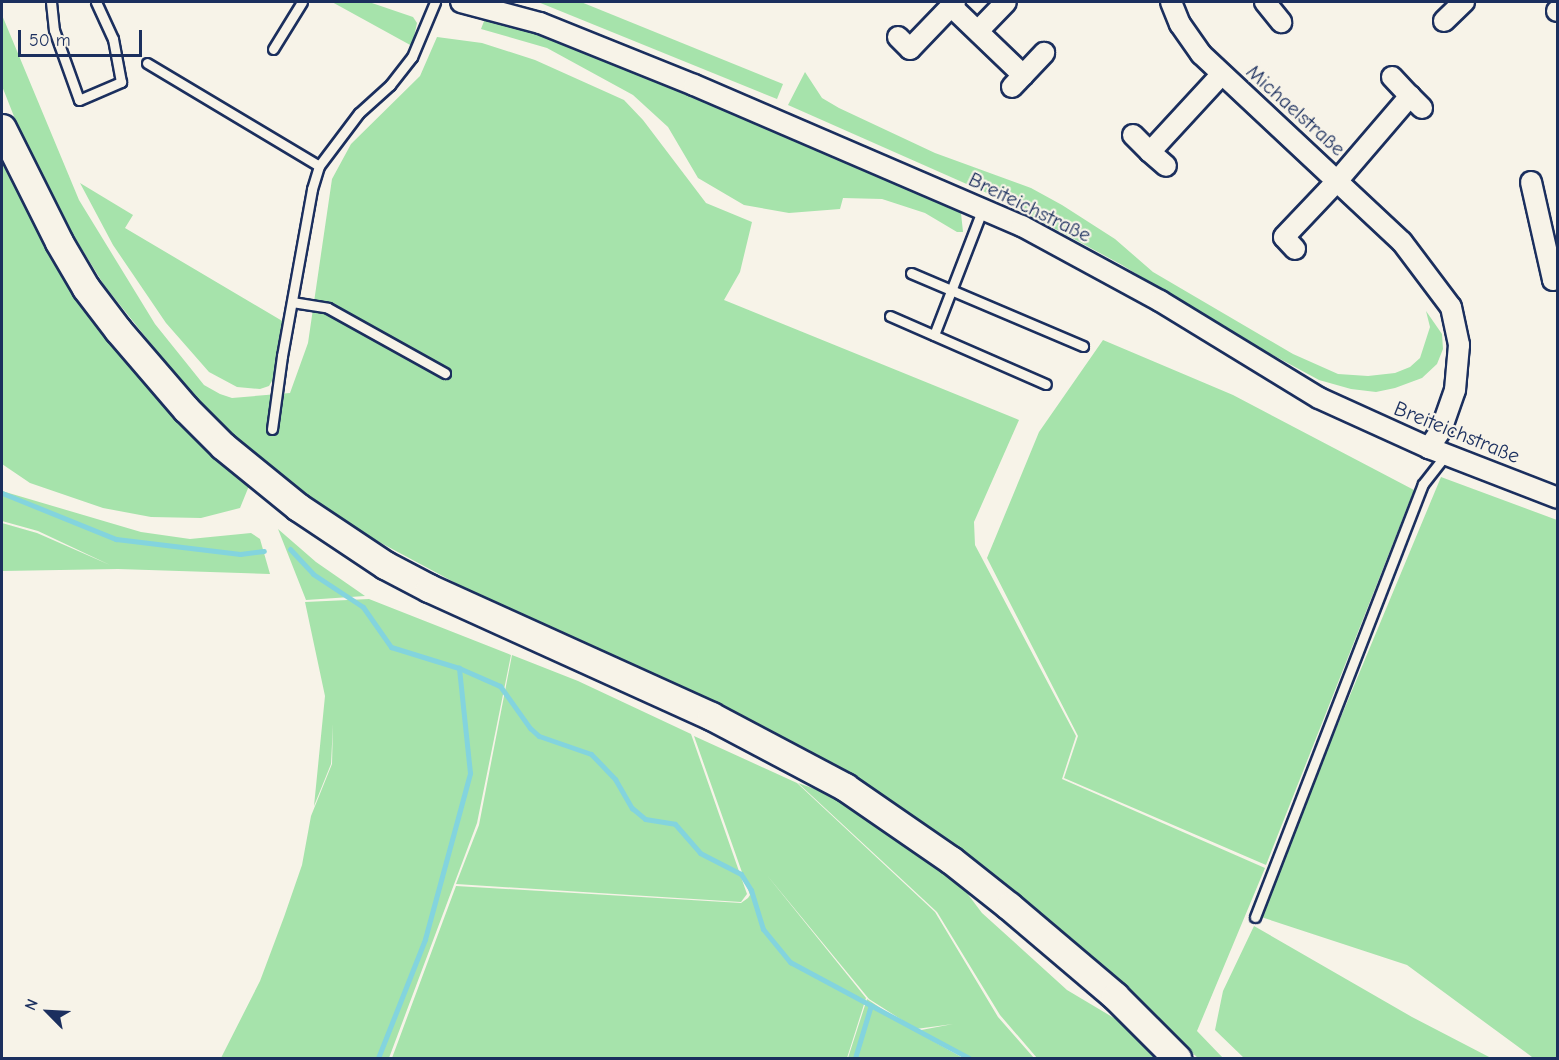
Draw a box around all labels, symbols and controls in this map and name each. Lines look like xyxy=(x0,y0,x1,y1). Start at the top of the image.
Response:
scale bar xyxy=(21,18,146,56)
text: 50 m xyxy=(29,30,71,51)
street label: Michaelstraße xyxy=(1241,59,1351,161)
street label: Breiteichstraße xyxy=(965,166,1095,248)
street label: Breiteichstraße xyxy=(1390,395,1524,469)
north arrow xyxy=(18,982,78,1042)
text: N xyxy=(21,996,42,1013)

